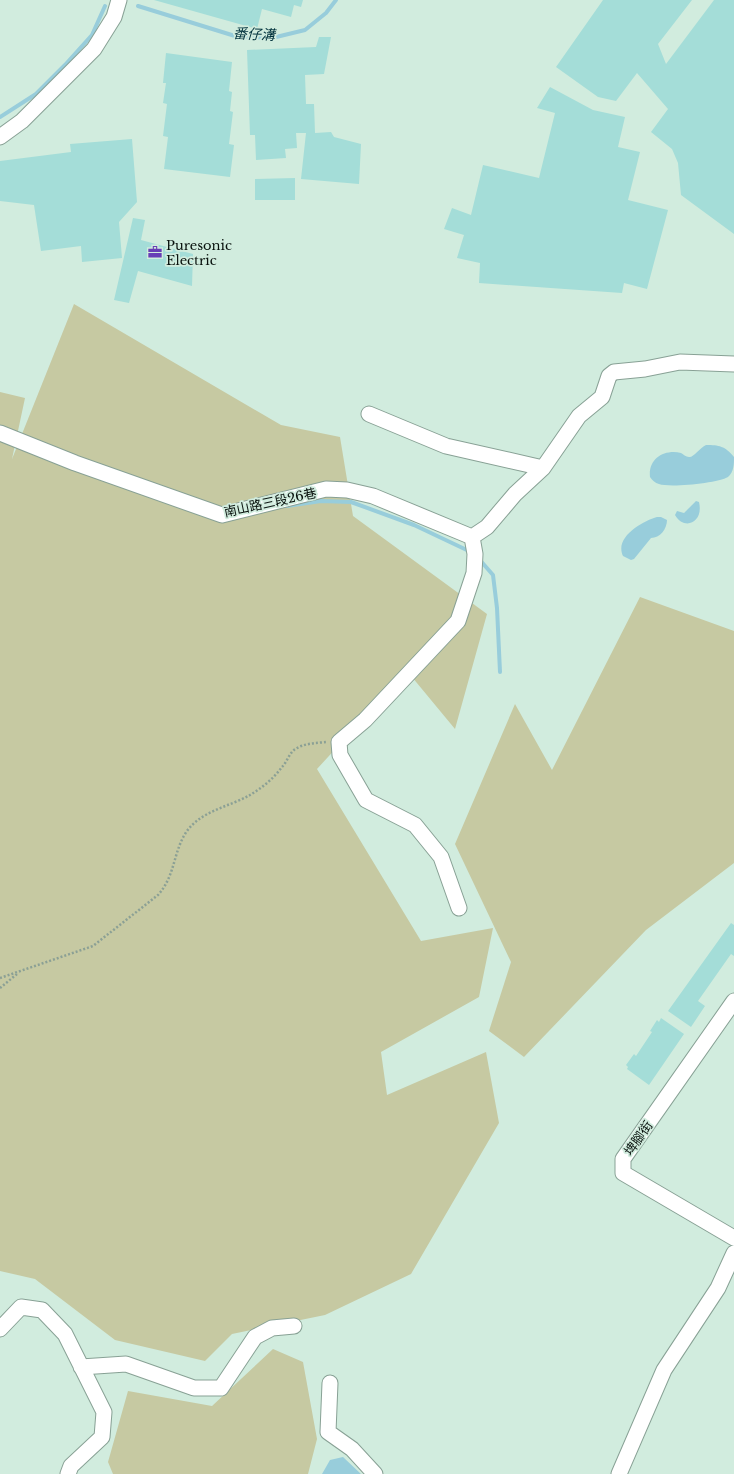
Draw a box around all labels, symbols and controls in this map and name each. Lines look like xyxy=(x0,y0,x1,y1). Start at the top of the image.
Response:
water label: 番仔溝 xyxy=(233,24,277,44)
place label: Puresonic Electric xyxy=(166,237,232,269)
office icon: Puresonic Electric xyxy=(147,244,163,260)
street label: 南山路三段26巷 xyxy=(222,484,318,521)
street label: 埤腳街 xyxy=(620,1117,657,1159)

